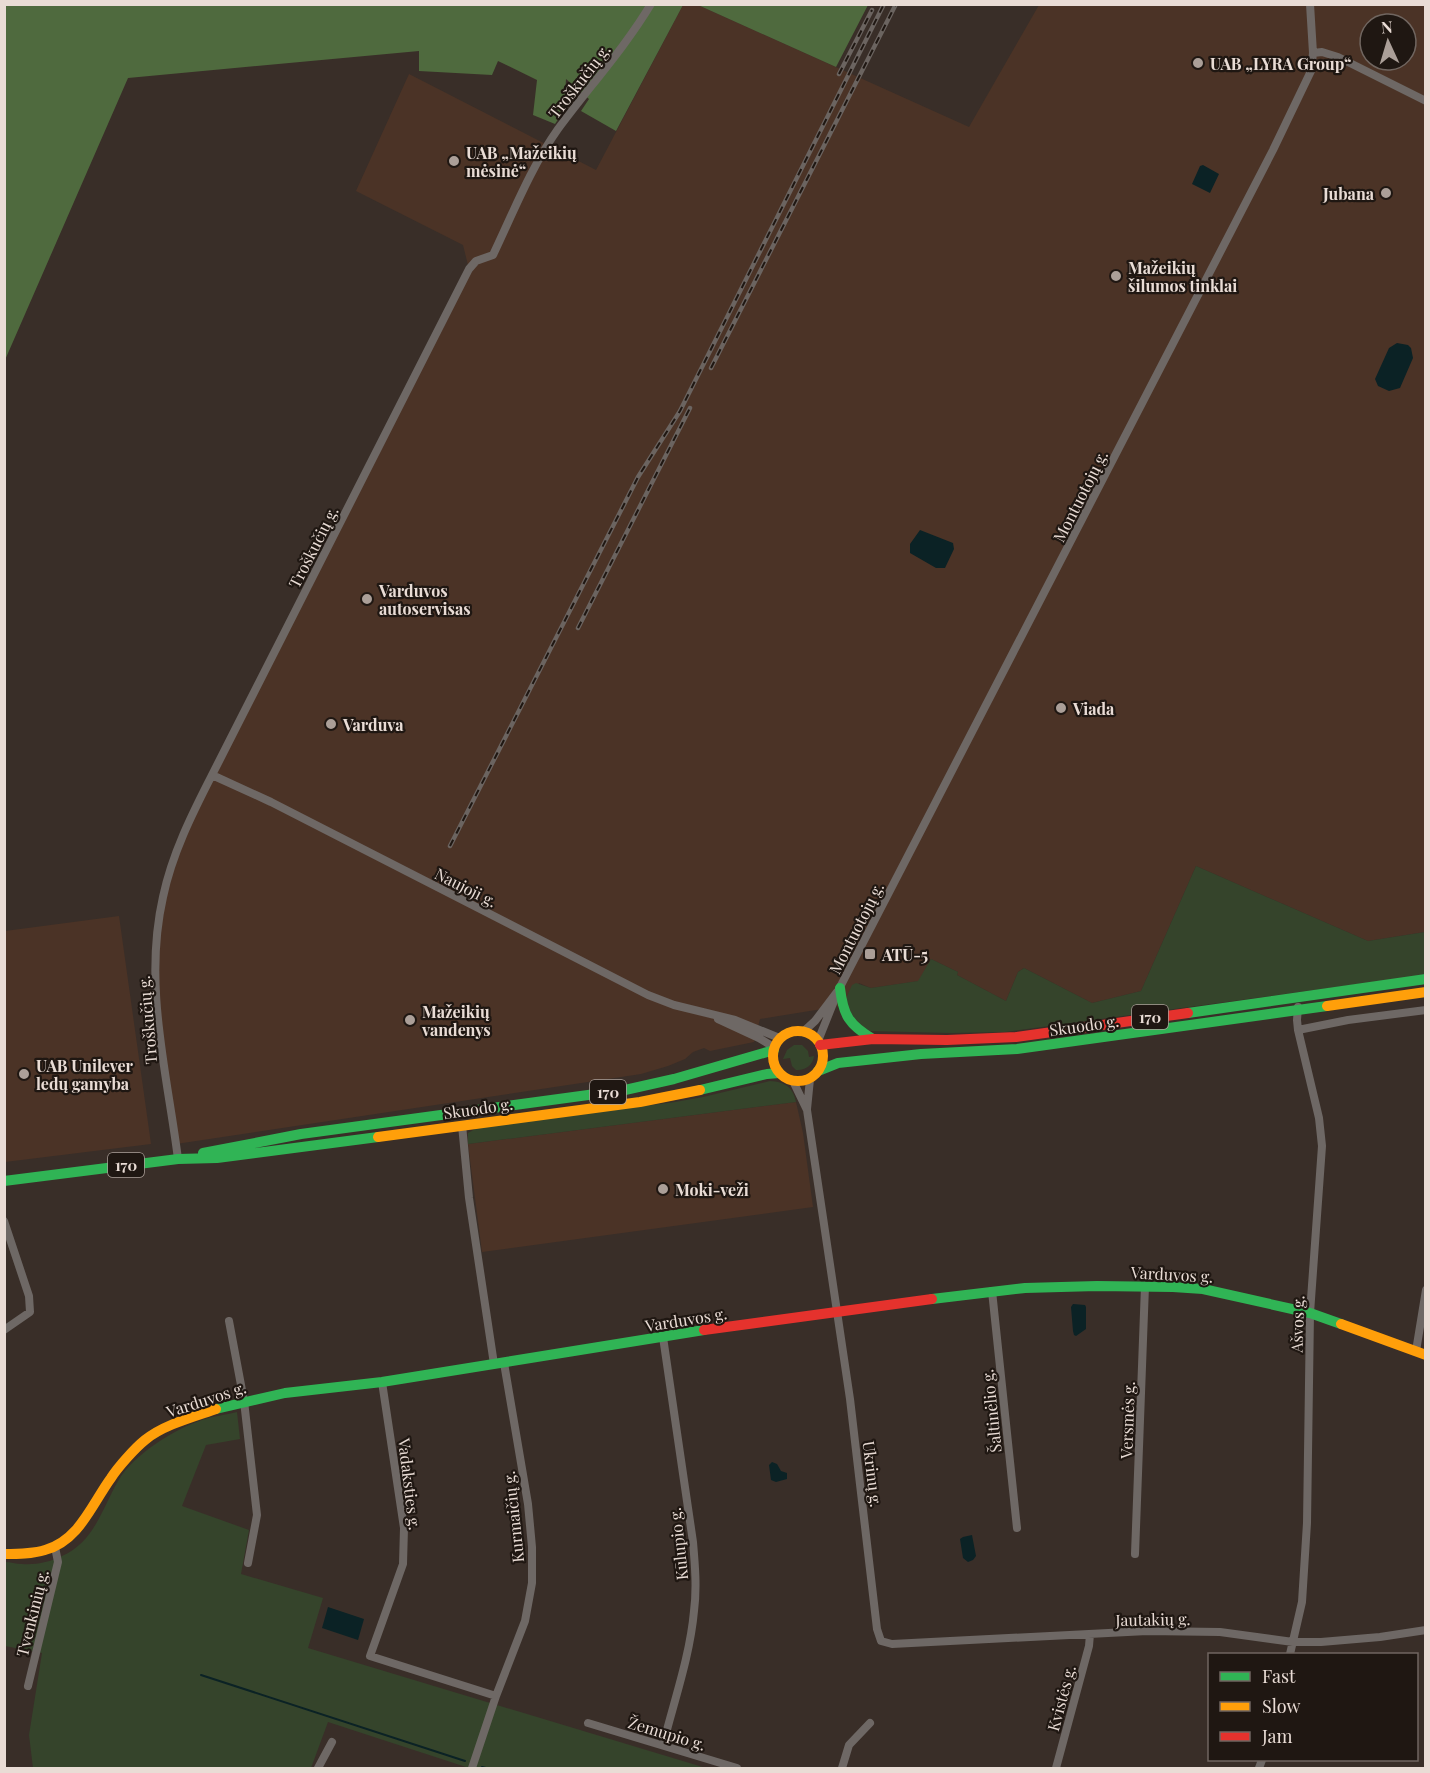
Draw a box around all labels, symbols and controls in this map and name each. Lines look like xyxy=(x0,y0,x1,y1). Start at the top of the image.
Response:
north arrow xyxy=(1358,12,1418,72)
text: N xyxy=(1380,16,1394,37)
street label: Troškučių g. xyxy=(543,39,615,123)
place label: UAB „LYRA Group“ xyxy=(1210,53,1351,74)
marker: UAB „LYRA Group“ xyxy=(1191,56,1205,70)
place label: UAB „Mažeikių mėsinė“ xyxy=(466,142,577,181)
marker: UAB „Mažeikių mėsinė“ xyxy=(447,154,461,168)
place label: Jubana xyxy=(1322,183,1375,204)
marker: Jubana xyxy=(1379,186,1393,200)
place label: Mažeikių šilumos tinklai xyxy=(1128,257,1237,296)
marker: Mažeikių šilumos tinklai xyxy=(1109,269,1123,283)
street label: Montuotojų g. xyxy=(1048,447,1112,545)
street label: Troškučių g. xyxy=(283,503,343,591)
place label: Varduvos autoservisas xyxy=(378,580,471,619)
marker: Varduvos autoservisas xyxy=(360,592,374,606)
place label: Viada xyxy=(1072,698,1115,719)
marker: Viada xyxy=(1054,701,1068,715)
place label: Varduva xyxy=(342,714,404,735)
marker: Varduva xyxy=(324,717,338,731)
street label: Naujoji g. xyxy=(432,863,500,911)
street label: Montuotojų g. xyxy=(824,879,888,977)
place label: ATŪ-5 xyxy=(881,944,928,965)
marker: ATŪ-5 xyxy=(863,947,877,961)
street label: Troškučių g. xyxy=(133,975,161,1065)
place label: Mažeikių vandenys xyxy=(421,1001,491,1040)
road number: 170 xyxy=(1132,1005,1168,1029)
street label: Skuodo g. xyxy=(1048,1010,1120,1040)
marker: Mažeikių vandenys xyxy=(403,1013,417,1027)
place label: UAB Unilever ledų gamyba xyxy=(36,1055,134,1094)
marker: UAB Unilever ledų gamyba xyxy=(17,1067,31,1081)
road number: 170 xyxy=(590,1080,626,1104)
street label: Skuodo g. xyxy=(442,1093,514,1123)
road number: 170 xyxy=(108,1153,144,1177)
place label: Moki-veži xyxy=(675,1179,749,1200)
marker: Moki-veži xyxy=(656,1182,670,1196)
street label: Varduvos g. xyxy=(1129,1261,1214,1287)
street label: Ašvos g. xyxy=(1285,1295,1308,1354)
street label: Varduvos g. xyxy=(643,1302,728,1336)
street label: Šaltinėlio g. xyxy=(976,1368,1006,1454)
street label: Varduvos g. xyxy=(163,1376,248,1422)
street label: Versmės g. xyxy=(1115,1381,1139,1460)
street label: Vadaksties g. xyxy=(394,1436,426,1531)
street label: Ukrinų g. xyxy=(859,1440,887,1508)
street label: Kurmaičių g. xyxy=(498,1470,528,1564)
street label: Kūlupio g. xyxy=(664,1507,692,1581)
street label: Tvenkinių g. xyxy=(11,1567,53,1659)
street label: Jautakių g. xyxy=(1114,1608,1191,1630)
legend xyxy=(1208,1653,1418,1761)
street label: Kvistės g. xyxy=(1042,1663,1080,1733)
text: Fast xyxy=(1262,1664,1296,1688)
text: Slow xyxy=(1262,1694,1300,1718)
street label: Žemupio g. xyxy=(626,1711,708,1755)
text: Jam xyxy=(1261,1724,1292,1748)

